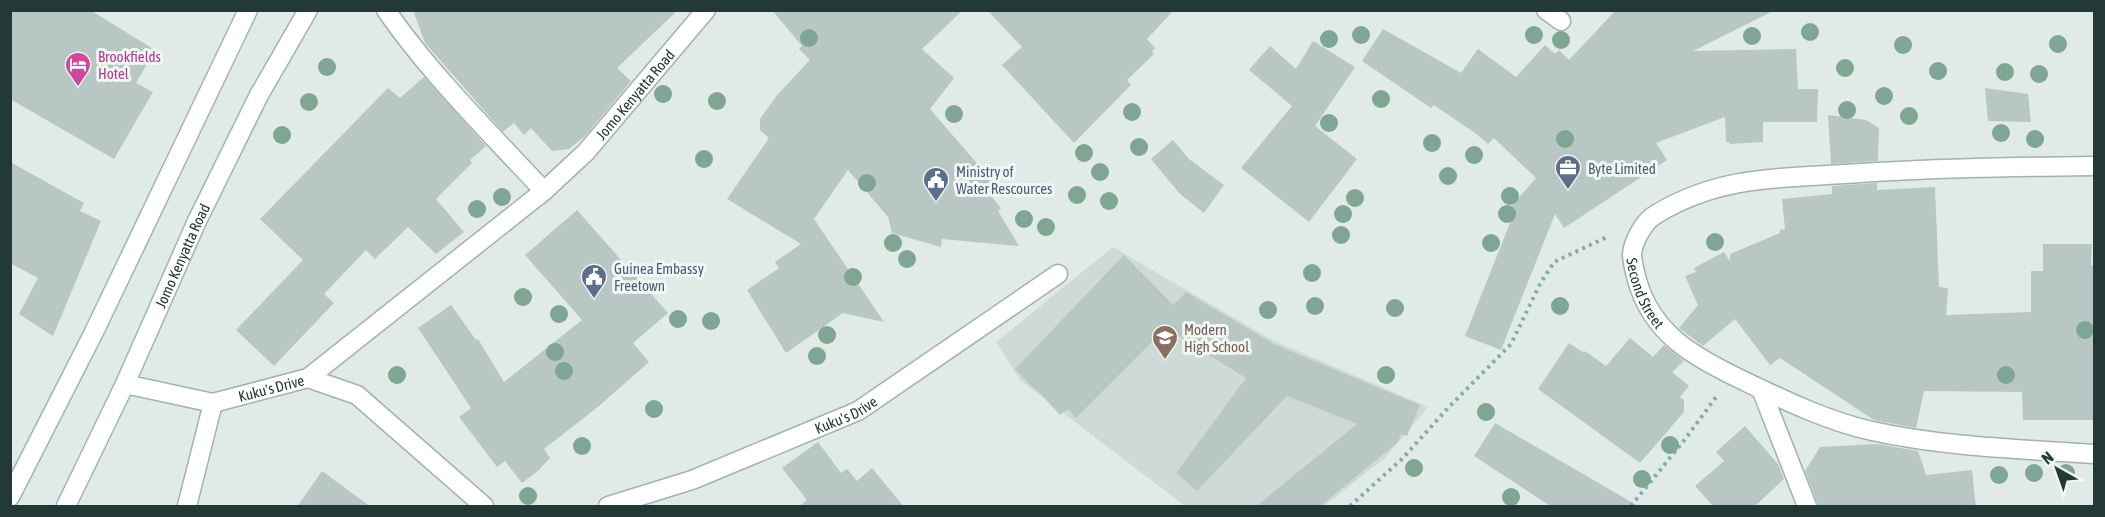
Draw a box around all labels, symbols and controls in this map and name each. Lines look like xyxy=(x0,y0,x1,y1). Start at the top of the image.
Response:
street label: Jomo Kenyatta Road xyxy=(592,46,678,143)
place label: Brookfields Hotel xyxy=(98,48,161,82)
hotel icon: Brookfields Hotel xyxy=(63,50,93,88)
office icon: Byte Limited xyxy=(1553,153,1583,191)
place label: Byte Limited xyxy=(1588,160,1656,177)
place label: Ministry of Water Rescources xyxy=(956,163,1052,197)
public building icon: Ministry of Water Rescources xyxy=(921,165,951,203)
street label: Jomo Kenyatta Road xyxy=(151,201,213,310)
street label: Second Street xyxy=(1624,257,1668,332)
place label: Guinea Embassy Freetown xyxy=(614,260,704,294)
public building icon: Guinea Embassy Freetown xyxy=(579,262,609,300)
place label: Modern High School xyxy=(1184,321,1249,355)
school or university icon: Modern High School xyxy=(1150,323,1180,361)
street label: Kuku's Drive xyxy=(236,371,306,405)
street label: Kuku's Drive xyxy=(812,392,880,437)
north arrow xyxy=(2027,439,2087,499)
text: N xyxy=(2038,448,2057,467)

